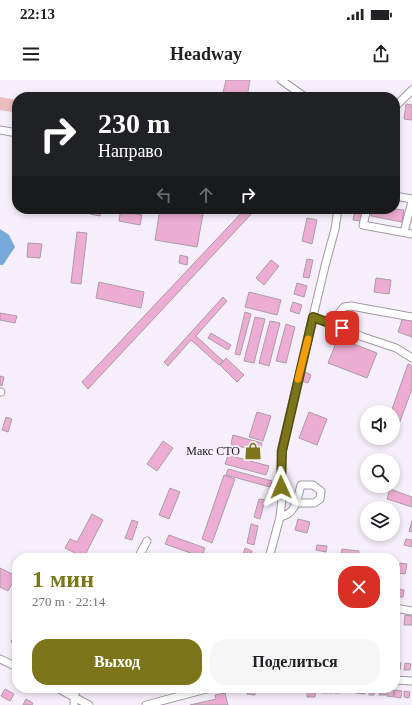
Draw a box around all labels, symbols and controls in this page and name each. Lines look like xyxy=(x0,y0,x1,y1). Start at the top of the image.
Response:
text: 22:13 xyxy=(20,6,55,22)
icon: menu xyxy=(20,43,42,65)
icon: share xyxy=(370,43,392,65)
text: Headway xyxy=(170,44,242,64)
icon: right xyxy=(32,108,84,160)
text: 230 m xyxy=(98,108,170,139)
text: Направо xyxy=(98,141,163,161)
icon: left xyxy=(153,184,175,206)
icon: ahead xyxy=(195,184,217,206)
icon: right xyxy=(237,184,259,206)
pin xyxy=(325,311,359,345)
icon: arrive xyxy=(331,317,353,339)
map controls xyxy=(360,405,400,541)
button: sound xyxy=(360,405,400,445)
shop icon: Макс СТО xyxy=(243,441,263,461)
place label: Макс СТО xyxy=(186,444,240,458)
button: search xyxy=(360,453,400,493)
position arrow xyxy=(260,466,302,508)
button: layers xyxy=(360,501,400,541)
text: 1 мин xyxy=(32,566,94,592)
button: close xyxy=(338,566,380,608)
text: 270 m · 22:14 xyxy=(32,594,105,609)
button: Выход xyxy=(32,639,202,685)
button: Поделиться xyxy=(210,639,380,685)

